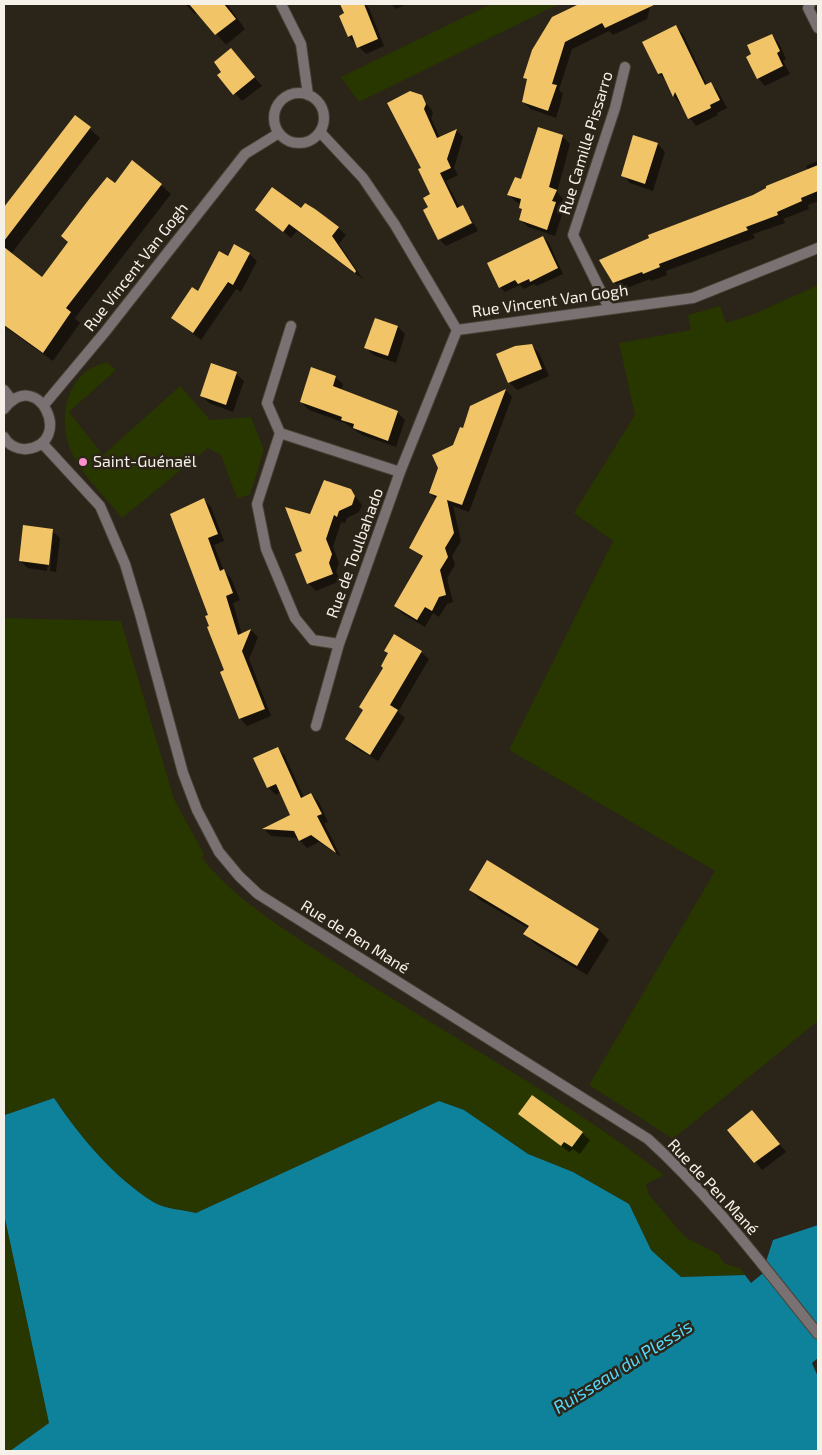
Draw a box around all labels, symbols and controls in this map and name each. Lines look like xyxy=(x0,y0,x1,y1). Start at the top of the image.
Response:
street label: Rue Camille Pissarro xyxy=(555,69,617,217)
street label: Rue Vincent Van Gogh xyxy=(80,199,192,335)
street label: Rue Vincent Van Gogh xyxy=(471,281,629,321)
place label: Saint-Guénaël xyxy=(93,452,196,472)
marker: Saint-Guénaël xyxy=(77,456,89,468)
street label: Rue de Toulbahado xyxy=(323,485,387,621)
street label: Rue de Pen Mané xyxy=(297,896,413,978)
street label: Rue de Pen Mané xyxy=(664,1135,762,1239)
water label: Ruisseau du Plessis xyxy=(549,1315,697,1419)

